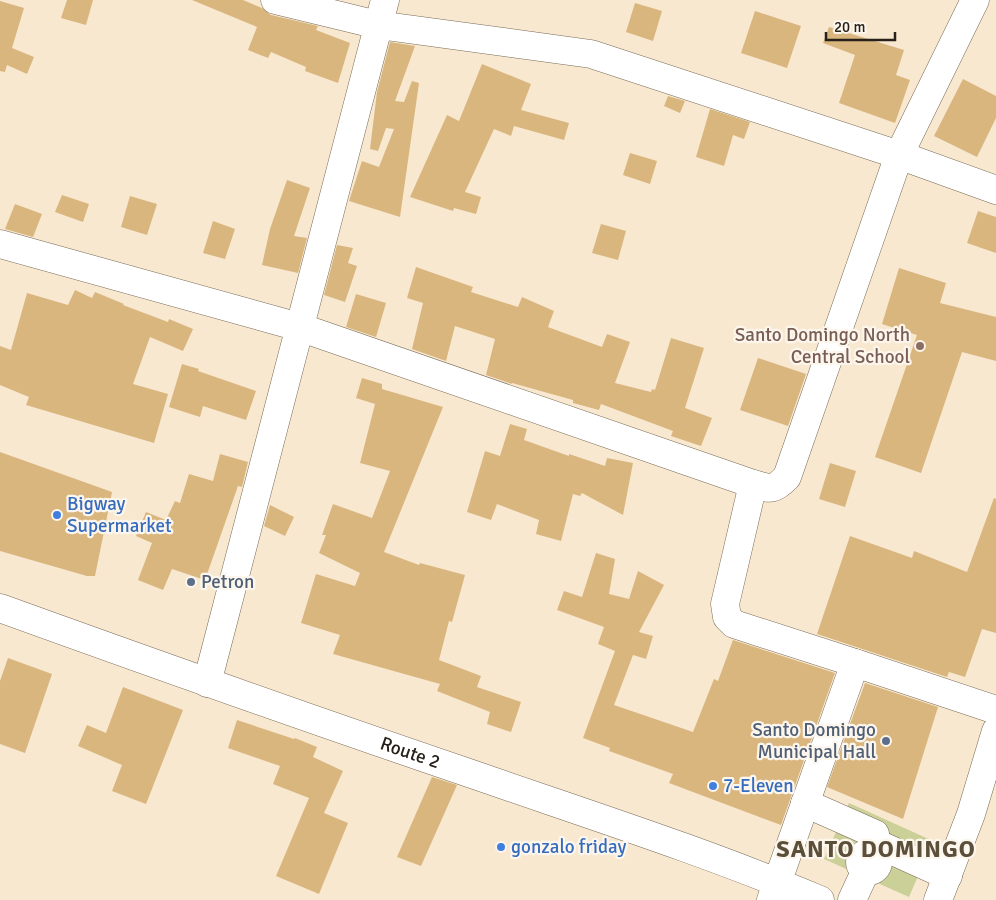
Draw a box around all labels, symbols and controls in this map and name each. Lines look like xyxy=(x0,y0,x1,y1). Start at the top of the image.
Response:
scale bar xyxy=(826,10,895,42)
text: 20 m xyxy=(834,18,865,36)
place label: Santo Domingo North Central School xyxy=(735,323,910,369)
marker: Santo Domingo North Central School xyxy=(914,340,926,352)
place label: Bigway Supermarket xyxy=(67,492,172,538)
marker: Bigway Supermarket xyxy=(51,509,63,521)
place label: Petron xyxy=(201,570,254,594)
marker: Petron xyxy=(185,576,197,588)
place label: Santo Domingo Municipal Hall xyxy=(752,718,876,764)
street label: Route 2 xyxy=(377,731,443,774)
marker: Santo Domingo Municipal Hall xyxy=(880,735,892,747)
place label: 7-Eleven xyxy=(723,774,794,798)
marker: 7-Eleven xyxy=(707,780,719,792)
district label: SANTO DOMINGO xyxy=(776,834,976,864)
place label: gonzalo friday xyxy=(511,835,626,859)
marker: gonzalo friday xyxy=(495,841,507,853)

